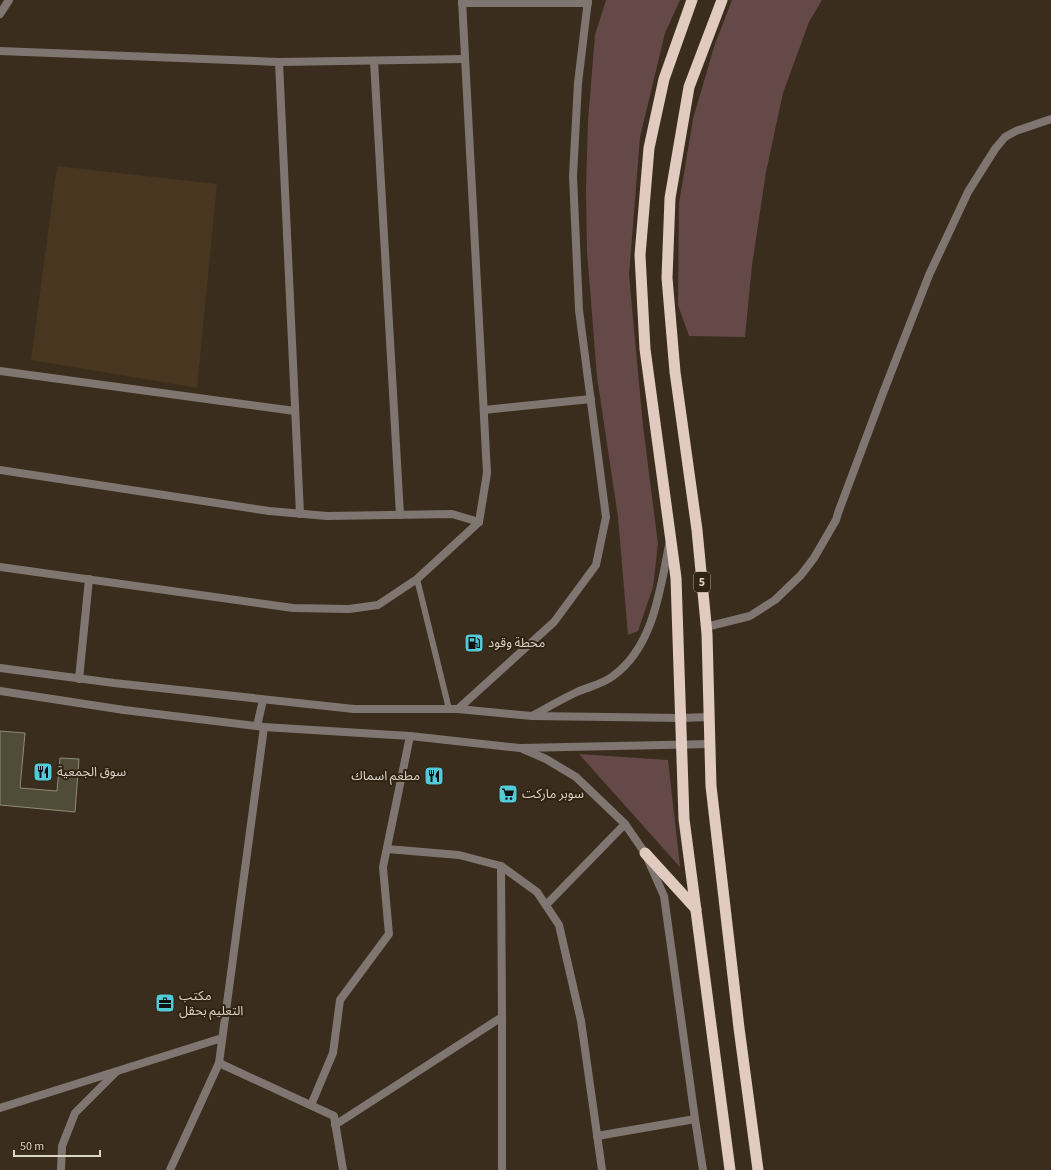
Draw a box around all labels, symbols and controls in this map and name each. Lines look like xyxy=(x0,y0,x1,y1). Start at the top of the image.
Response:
road number: 5 xyxy=(694,572,710,592)
fuel station icon: محطة وقود xyxy=(463,632,485,654)
place label: محطة وقود xyxy=(488,634,545,652)
restaurant icon: سوق الجمعية xyxy=(32,761,54,783)
place label: سوق الجمعية xyxy=(57,763,126,781)
restaurant icon: مطعم اسماك xyxy=(423,765,445,787)
place label: مطعم اسماك xyxy=(351,767,420,786)
supermarket icon: سوبر ماركت xyxy=(497,783,519,805)
place label: سوبر ماركت xyxy=(522,785,584,803)
place label: مكتب التعليم بحقل xyxy=(179,987,243,1021)
office icon: مكتب التعليم بحقل xyxy=(154,992,176,1014)
scale bar xyxy=(14,1132,100,1158)
text: 50 m xyxy=(20,1138,44,1155)

